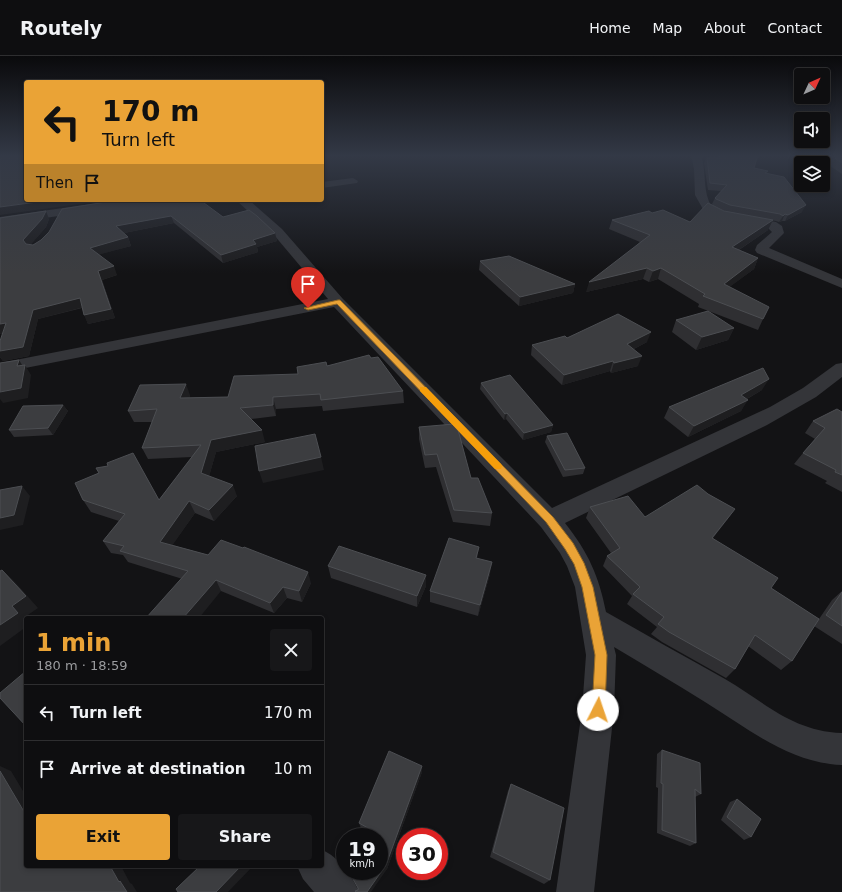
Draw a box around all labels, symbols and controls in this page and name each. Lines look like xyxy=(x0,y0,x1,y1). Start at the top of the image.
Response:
text: Routely xyxy=(20,17,102,39)
text: Home xyxy=(589,20,631,36)
text: Map xyxy=(653,20,682,36)
text: About xyxy=(704,20,746,36)
text: Contact xyxy=(768,20,822,36)
north arrow xyxy=(794,68,830,104)
map controls xyxy=(794,68,830,192)
text: 170 m xyxy=(102,95,199,128)
icon: left xyxy=(36,96,88,148)
button: sound xyxy=(794,112,830,148)
text: Turn left xyxy=(102,129,175,150)
button: layers xyxy=(794,156,830,192)
icon: arrive xyxy=(81,172,103,194)
text: Then xyxy=(36,174,73,192)
pin xyxy=(291,267,325,308)
icon: arrive xyxy=(297,273,319,295)
text: 1 min xyxy=(36,629,111,657)
button: close xyxy=(270,629,312,671)
text: 180 m · 18:59 xyxy=(36,658,127,673)
position arrow xyxy=(577,689,619,731)
icon: left xyxy=(36,702,58,724)
text: Turn left xyxy=(70,704,142,722)
text: 170 m xyxy=(264,704,312,722)
icon: arrive xyxy=(36,758,58,780)
text: Arrive at destination xyxy=(70,760,245,778)
text: 10 m xyxy=(274,760,312,778)
button: Exit xyxy=(36,814,170,860)
button: Share xyxy=(178,814,312,860)
speed limit sign: 30 xyxy=(396,828,448,880)
text: 19 xyxy=(348,837,376,861)
text: km/h xyxy=(349,858,375,869)

